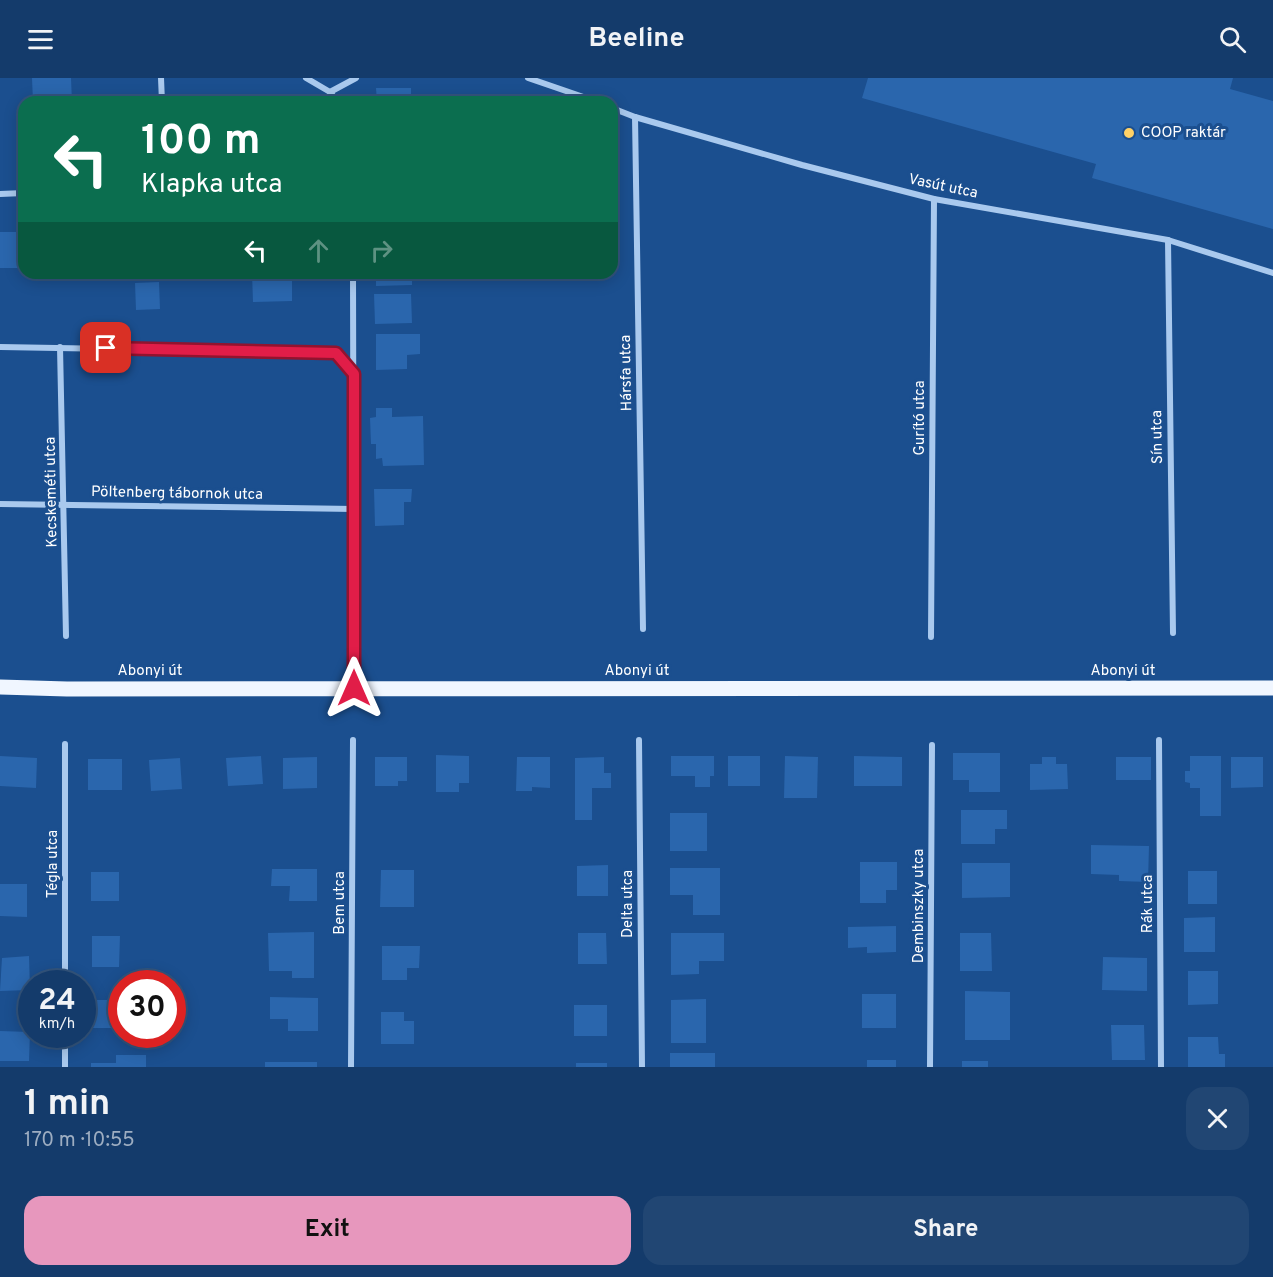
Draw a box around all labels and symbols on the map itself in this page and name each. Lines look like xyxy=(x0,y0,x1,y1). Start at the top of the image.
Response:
place label: COOP raktár xyxy=(1141,124,1226,143)
marker: COOP raktár xyxy=(1122,126,1136,140)
street label: Vasút utca xyxy=(907,170,979,204)
pin xyxy=(80,322,131,373)
street label: Hársfa utca xyxy=(617,335,637,411)
street label: Gurító utca xyxy=(911,380,930,456)
street label: Sín utca xyxy=(1148,410,1168,464)
street label: Kecskeméti utca xyxy=(42,436,62,548)
street label: Pöltenberg tábornok utca xyxy=(91,483,263,505)
position arrow xyxy=(322,656,386,720)
street label: Abonyi út xyxy=(118,662,182,681)
street label: Abonyi út xyxy=(605,662,669,681)
street label: Abonyi út xyxy=(1091,662,1155,681)
street label: Tégla utca xyxy=(44,830,63,898)
street label: Dembinszky utca xyxy=(910,849,929,963)
street label: Delta utca xyxy=(619,870,638,938)
street label: Bem utca xyxy=(331,871,350,935)
street label: Rák utca xyxy=(1139,875,1158,933)
speed limit sign: 30 xyxy=(108,970,186,1048)

